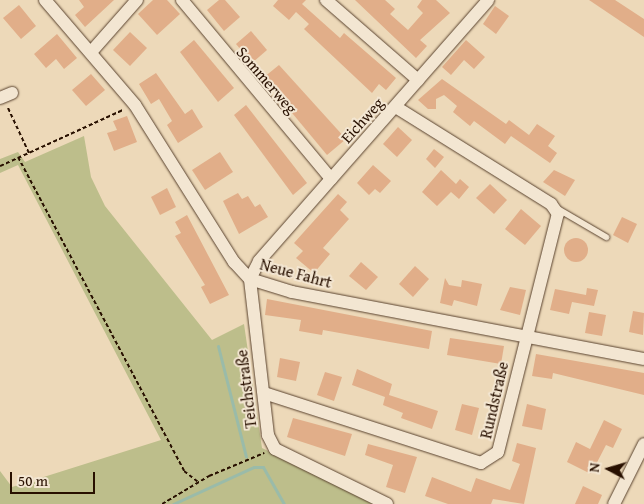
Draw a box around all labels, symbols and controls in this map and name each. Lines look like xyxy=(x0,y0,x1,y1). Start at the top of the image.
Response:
street label: Sommerweg xyxy=(233,42,301,118)
street label: Eichweg xyxy=(336,93,388,147)
street label: Neue Fahrt xyxy=(258,254,334,292)
street label: Teichstraße xyxy=(232,349,260,429)
street label: Rundstraße xyxy=(476,360,512,440)
north arrow xyxy=(584,444,634,494)
scale bar xyxy=(12,462,98,494)
text: N xyxy=(584,462,605,473)
text: 50 m xyxy=(18,470,48,491)

